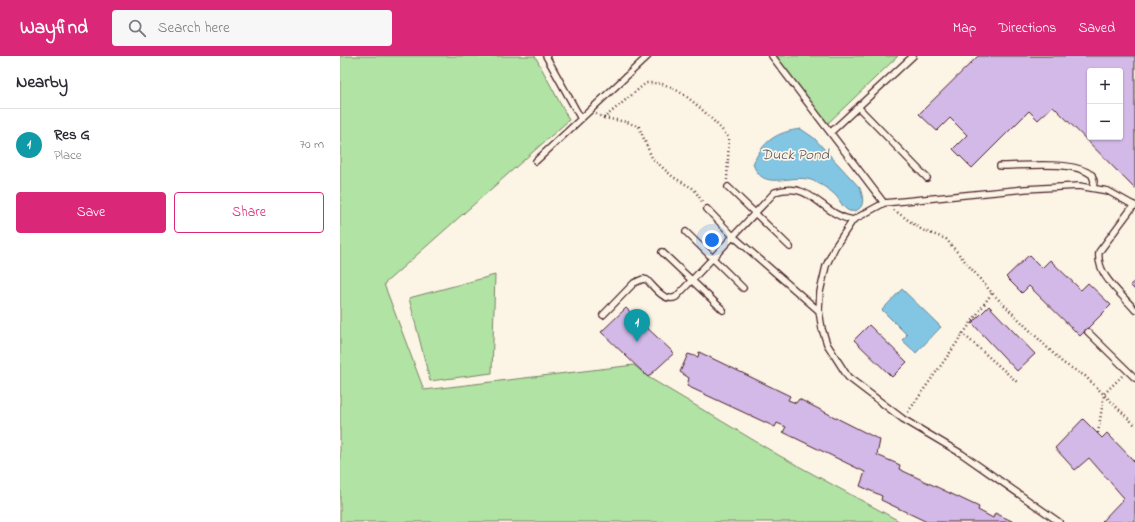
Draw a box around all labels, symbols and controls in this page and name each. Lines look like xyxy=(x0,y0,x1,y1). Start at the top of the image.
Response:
search box xyxy=(112,10,392,46)
text: Wayfind xyxy=(20,15,88,42)
icon: search xyxy=(126,17,148,39)
text: Search here xyxy=(158,17,230,39)
text: Map xyxy=(953,18,976,39)
text: Directions xyxy=(998,18,1056,39)
text: Saved xyxy=(1078,18,1115,39)
map controls xyxy=(1087,68,1123,140)
button: + xyxy=(1087,68,1123,104)
text: Nearby xyxy=(16,70,68,95)
button: − xyxy=(1087,104,1123,140)
text: Res G xyxy=(54,124,90,146)
text: 1 xyxy=(27,135,31,154)
text: 70 m xyxy=(300,135,324,154)
water label: Duck Pond xyxy=(761,144,830,166)
text: Place xyxy=(54,146,82,165)
button: Save xyxy=(16,192,166,233)
button: Share xyxy=(174,192,324,233)
your location xyxy=(702,230,722,250)
pin: 1 xyxy=(624,309,650,342)

